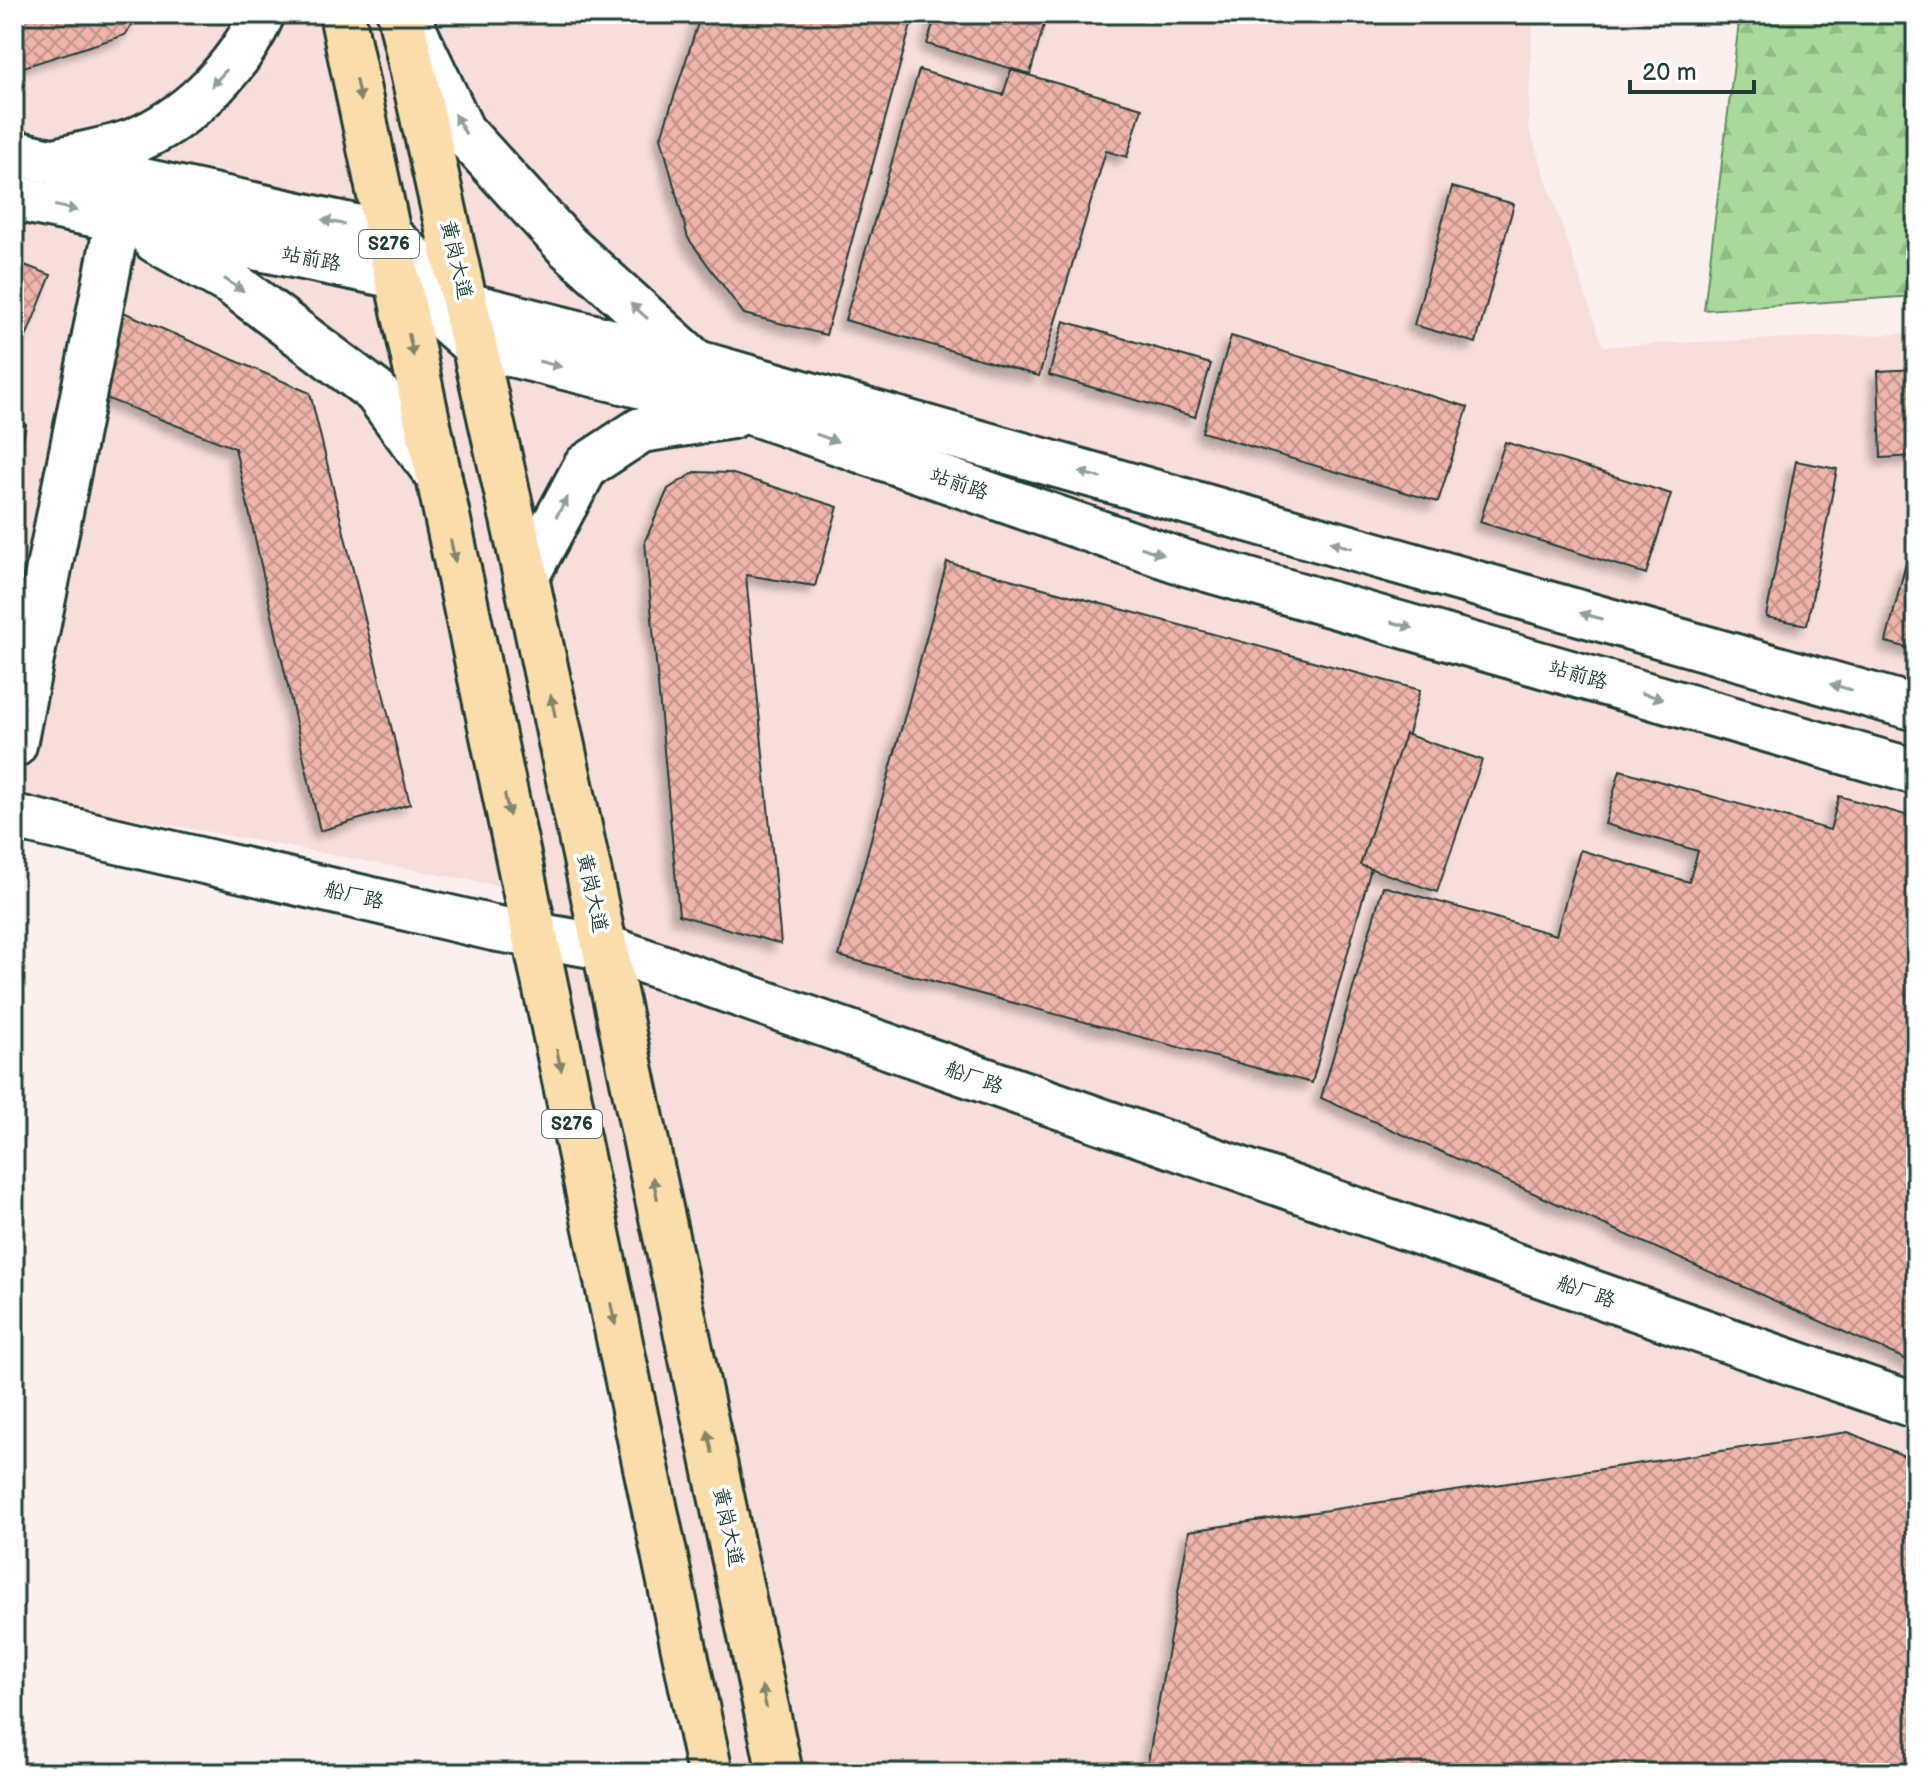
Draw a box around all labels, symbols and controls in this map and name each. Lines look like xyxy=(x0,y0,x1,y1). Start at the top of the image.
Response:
scale bar xyxy=(1630,44,1754,94)
text: 20 m xyxy=(1642,58,1697,87)
one-way arrow xyxy=(210,69,228,88)
one-way arrow xyxy=(352,78,365,103)
one-way arrow xyxy=(453,113,467,135)
one-way arrow xyxy=(53,203,78,215)
one-way arrow xyxy=(320,215,345,228)
street label: 黄岗大道 xyxy=(435,218,477,302)
road number: S276 xyxy=(359,230,419,258)
street label: 站前路 xyxy=(279,241,344,277)
one-way arrow xyxy=(223,277,245,292)
one-way arrow xyxy=(630,302,649,320)
one-way arrow xyxy=(405,333,417,358)
one-way arrow xyxy=(538,358,563,370)
one-way arrow xyxy=(816,433,840,445)
street label: 站前路 xyxy=(927,463,992,505)
one-way arrow xyxy=(1078,468,1103,480)
one-way arrow xyxy=(555,496,569,518)
one-way arrow xyxy=(447,538,460,563)
one-way arrow xyxy=(1328,539,1353,551)
one-way arrow xyxy=(1141,546,1165,558)
one-way arrow xyxy=(1578,610,1603,622)
one-way arrow xyxy=(1389,619,1414,631)
street label: 站前路 xyxy=(1546,655,1611,695)
one-way arrow xyxy=(1828,680,1852,693)
one-way arrow xyxy=(1640,690,1664,703)
one-way arrow xyxy=(546,694,559,719)
one-way arrow xyxy=(501,793,514,818)
street label: 黄岗大道 xyxy=(572,851,612,935)
street label: 船厂路 xyxy=(322,878,387,915)
one-way arrow xyxy=(553,1047,566,1072)
street label: 船厂路 xyxy=(942,1057,1007,1099)
road number: S276 xyxy=(542,1110,602,1138)
one-way arrow xyxy=(648,1176,661,1201)
street label: 船厂路 xyxy=(1554,1271,1619,1313)
one-way arrow xyxy=(607,1302,620,1327)
one-way arrow xyxy=(703,1430,716,1455)
street label: 黄岗大道 xyxy=(708,1485,748,1569)
one-way arrow xyxy=(757,1684,770,1709)

